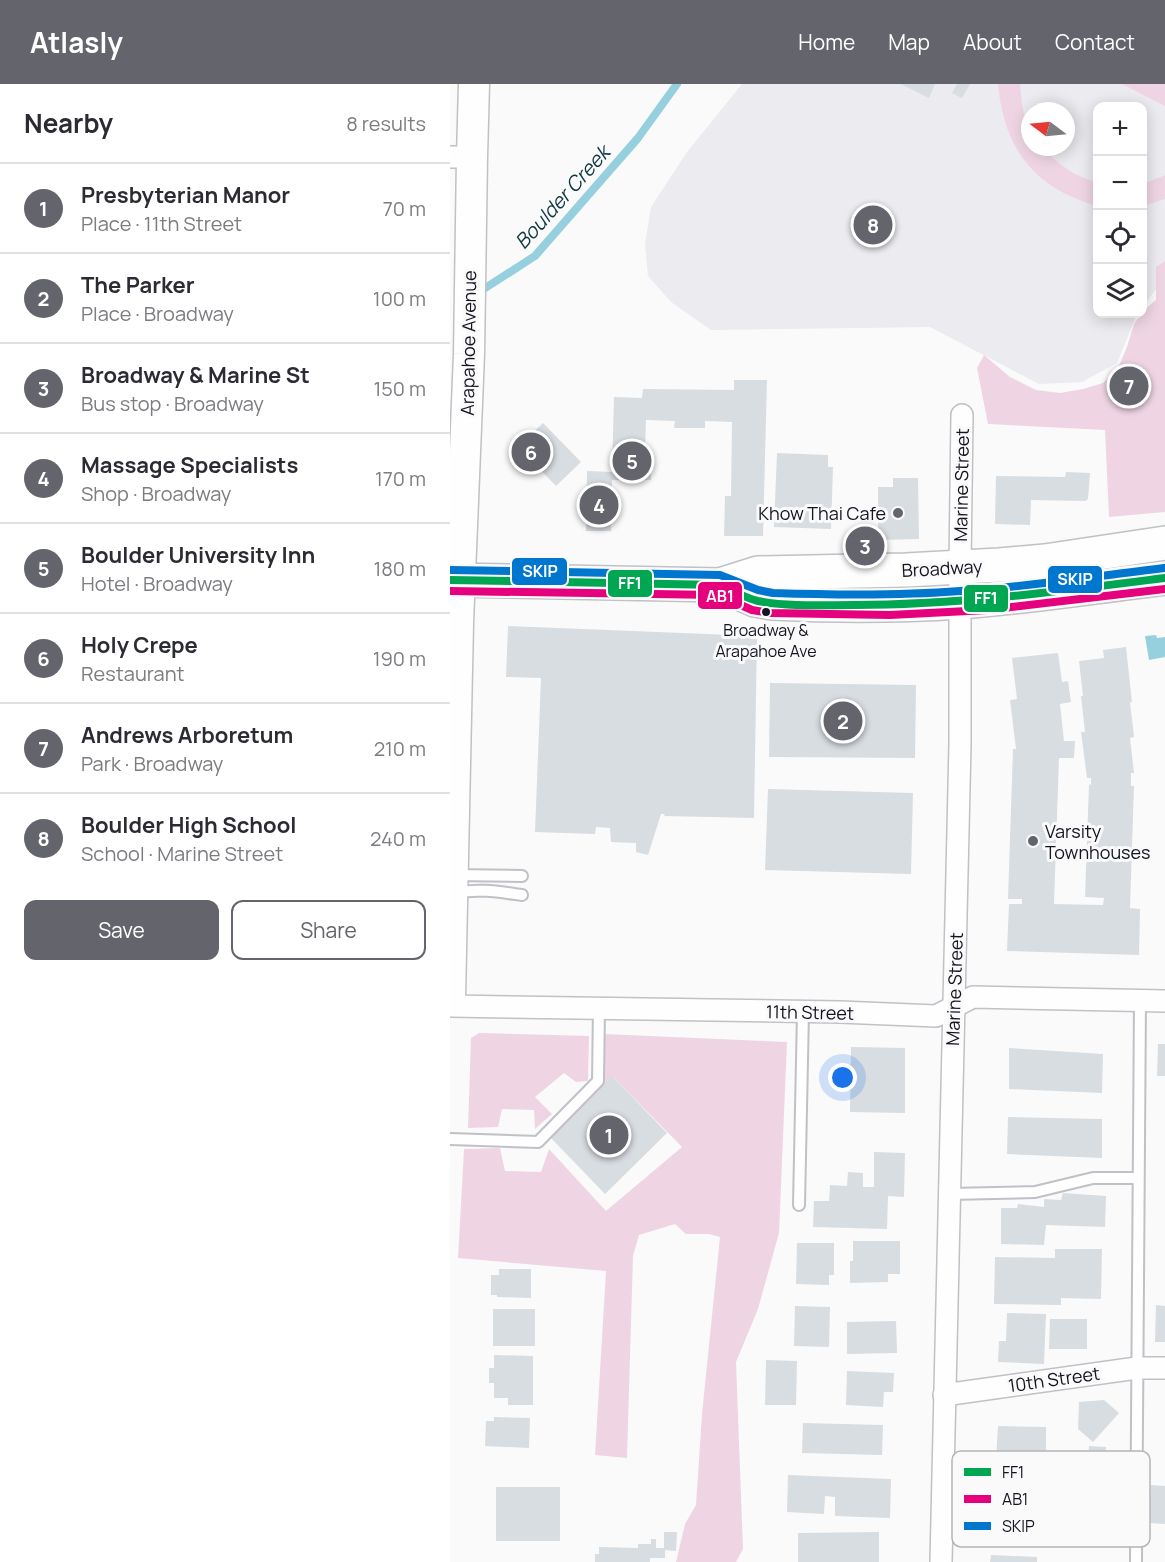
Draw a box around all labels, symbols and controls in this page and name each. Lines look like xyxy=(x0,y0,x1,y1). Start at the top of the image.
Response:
text: Atlasly xyxy=(30,23,123,61)
text: Home xyxy=(798,28,855,56)
text: Map xyxy=(888,28,930,56)
text: About xyxy=(963,28,1022,56)
text: Contact xyxy=(1055,28,1135,56)
north arrow xyxy=(1021,102,1075,156)
map controls xyxy=(1093,102,1147,318)
button: + xyxy=(1093,102,1147,156)
text: Nearby xyxy=(24,105,113,141)
text: 8 results xyxy=(346,110,426,137)
water label: Boulder Creek xyxy=(508,137,618,254)
button: − xyxy=(1093,156,1147,210)
text: Presbyterian Manor xyxy=(81,180,290,210)
text: 1 xyxy=(39,195,48,222)
text: 70 m xyxy=(383,195,426,222)
pin: 8 xyxy=(854,202,892,248)
text: Place · 11th Street xyxy=(81,210,242,237)
button: locate xyxy=(1093,210,1147,264)
button: layers xyxy=(1093,264,1147,318)
text: The Parker xyxy=(81,270,195,300)
street label: Arapahoe Avenue xyxy=(455,270,481,416)
text: 2 xyxy=(38,285,49,312)
text: 100 m xyxy=(373,285,426,312)
text: Place · Broadway xyxy=(81,300,234,327)
text: Broadway & Marine St xyxy=(81,360,310,390)
pin: 7 xyxy=(1110,364,1148,408)
text: 3 xyxy=(38,375,49,402)
text: 150 m xyxy=(373,375,426,402)
text: Bus stop · Broadway xyxy=(81,390,264,417)
street label: Marine Street xyxy=(948,428,974,542)
pin: 6 xyxy=(512,430,550,475)
pin: 5 xyxy=(612,438,651,484)
text: Massage Specialists xyxy=(81,450,298,480)
text: 4 xyxy=(37,465,50,492)
text: 170 m xyxy=(375,465,426,492)
text: Shop · Broadway xyxy=(81,480,231,507)
pin: 4 xyxy=(580,482,618,528)
place label: Khow Thai Cafe xyxy=(758,501,886,525)
marker: Khow Thai Cafe xyxy=(891,506,905,520)
pin: 3 xyxy=(846,524,884,568)
text: Boulder University Inn xyxy=(81,540,315,570)
street label: Broadway xyxy=(901,554,984,582)
text: 5 xyxy=(38,555,49,582)
text: 180 m xyxy=(373,555,426,582)
line badge: SKIP xyxy=(511,557,568,586)
text: SKIP xyxy=(522,560,558,582)
line badge: SKIP xyxy=(1047,565,1103,594)
text: SKIP xyxy=(1057,568,1093,590)
line badge: FF1 xyxy=(607,569,653,598)
text: Hotel · Broadway xyxy=(81,570,233,597)
text: FF1 xyxy=(618,572,642,594)
line badge: AB1 xyxy=(697,581,743,610)
line badge: FF1 xyxy=(963,584,1009,613)
text: AB1 xyxy=(706,585,734,607)
text: FF1 xyxy=(974,587,998,609)
marker: Broadway & Arapahoe Ave xyxy=(760,606,772,618)
place label: Broadway & Arapahoe Ave xyxy=(715,619,817,662)
text: Holy Crepe xyxy=(81,630,198,660)
text: 6 xyxy=(37,645,50,672)
text: 190 m xyxy=(373,645,426,672)
text: Restaurant xyxy=(81,660,185,687)
pin: 2 xyxy=(824,698,862,744)
text: Andrews Arboretum xyxy=(81,720,293,750)
text: 7 xyxy=(38,735,49,762)
text: 210 m xyxy=(374,735,426,762)
text: Park · Broadway xyxy=(81,750,223,777)
text: Boulder High School xyxy=(81,810,296,840)
place label: Varsity Townhouses xyxy=(1045,819,1151,864)
text: 8 xyxy=(37,825,50,852)
text: 240 m xyxy=(370,825,426,852)
marker: Varsity Townhouses xyxy=(1026,834,1040,848)
text: School · Marine Street xyxy=(81,840,283,867)
button: Save xyxy=(24,900,219,960)
button: Share xyxy=(231,900,426,960)
street label: Marine Street xyxy=(940,932,968,1046)
street label: 11th Street xyxy=(766,999,854,1025)
your location xyxy=(828,1063,857,1092)
pin: 1 xyxy=(590,1112,628,1158)
street label: 10th Street xyxy=(1007,1361,1101,1397)
legend xyxy=(952,1451,1150,1547)
text: FF1 xyxy=(1002,1461,1024,1483)
text: AB1 xyxy=(1002,1488,1028,1510)
text: SKIP xyxy=(1002,1515,1035,1537)

